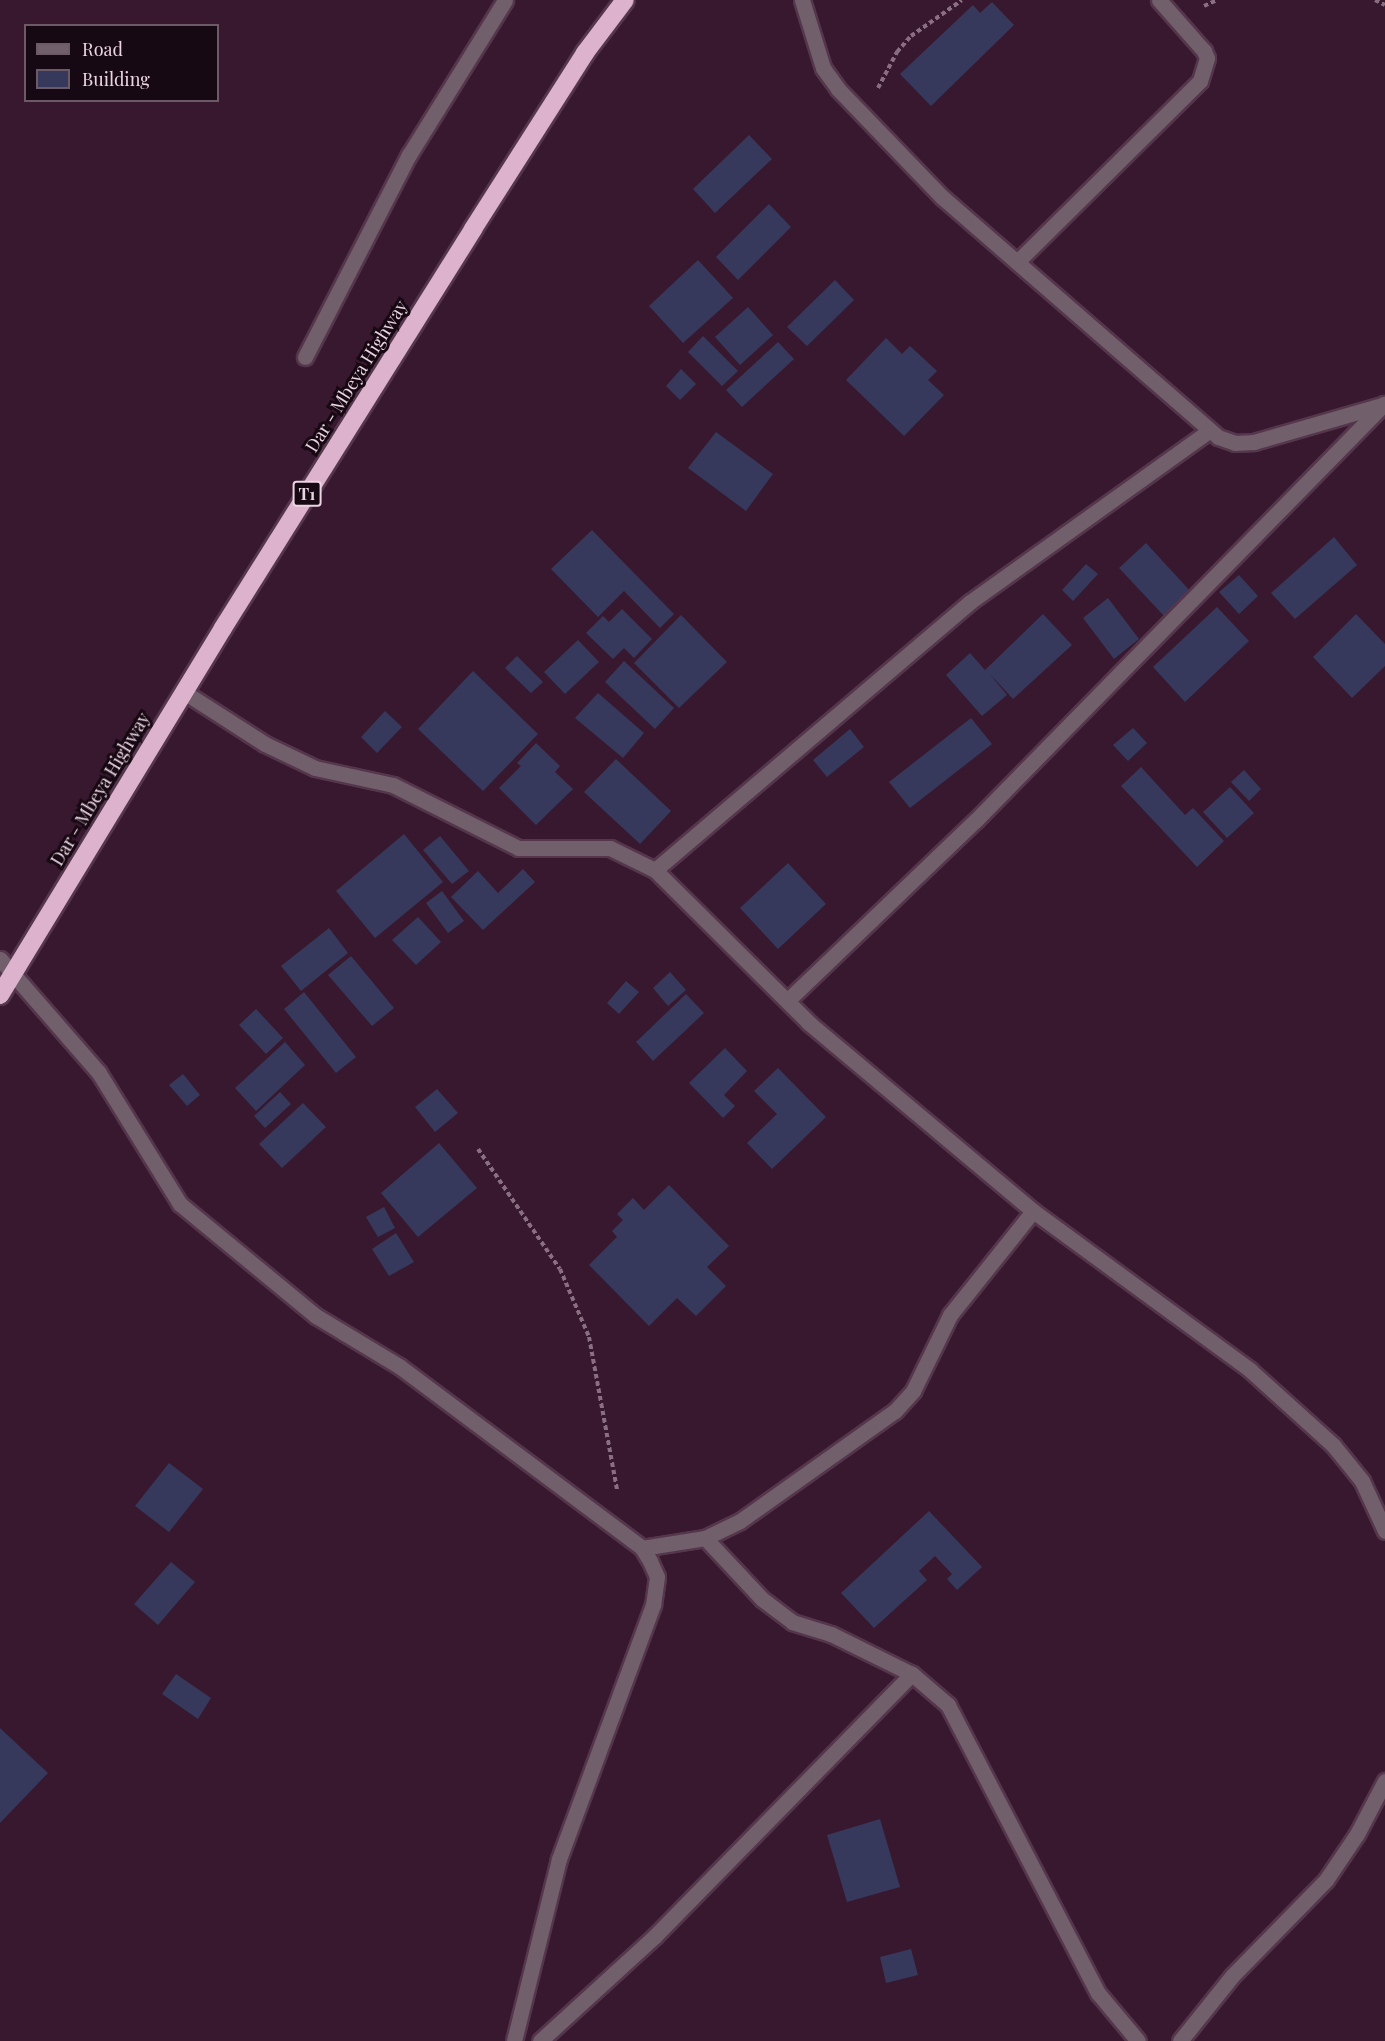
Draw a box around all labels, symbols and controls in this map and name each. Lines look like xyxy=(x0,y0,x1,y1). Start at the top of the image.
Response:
legend xyxy=(24,24,219,102)
text: Road xyxy=(82,37,123,61)
text: Building xyxy=(82,67,150,91)
street label: Dar - Mbeya Highway xyxy=(300,296,412,456)
road number: T1 xyxy=(292,481,322,507)
street label: Dar - Mbeya Highway xyxy=(46,708,154,870)

